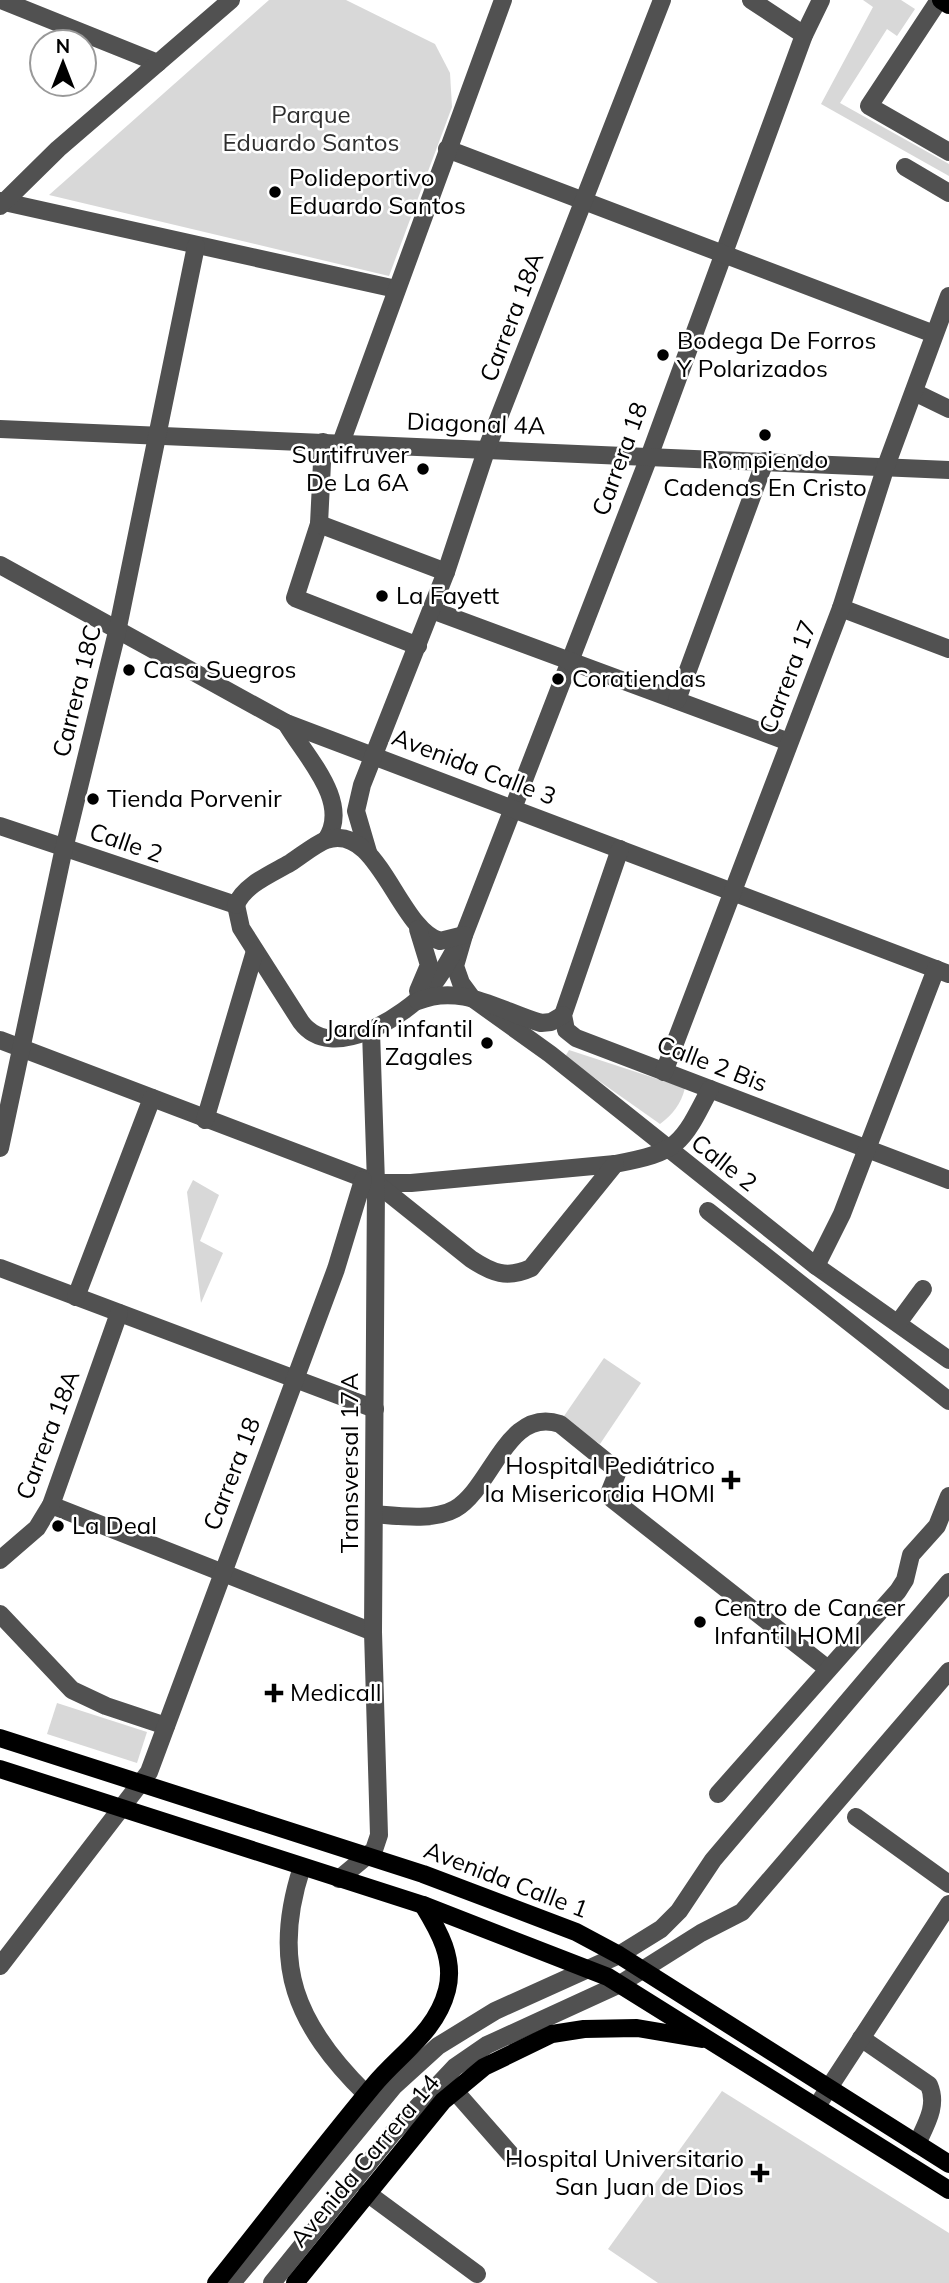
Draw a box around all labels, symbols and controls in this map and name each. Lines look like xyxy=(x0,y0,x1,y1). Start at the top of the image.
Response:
north arrow xyxy=(28,28,98,98)
text: N xyxy=(56,34,70,58)
park label: Parque Eduardo Santos xyxy=(223,99,399,157)
place label: Polideportivo Eduardo Santos xyxy=(289,162,466,220)
marker: Polideportivo Eduardo Santos xyxy=(267,184,283,200)
street label: Carrera 18A xyxy=(473,247,550,386)
place label: Bodega De Forros Y Polarizados xyxy=(676,325,876,383)
marker: Bodega De Forros Y Polarizados xyxy=(655,347,671,363)
street label: Carrera 18 xyxy=(585,398,653,520)
street label: Diagonal 4A xyxy=(406,406,546,440)
marker: Rompiendo Cadenas En Cristo xyxy=(757,427,773,443)
place label: Surtifruver De La 6A xyxy=(292,439,409,497)
place label: Rompiendo Cadenas En Cristo xyxy=(663,444,867,502)
marker: Surtifruver De La 6A xyxy=(415,461,431,477)
place label: La Fayett xyxy=(396,580,499,610)
marker: La Fayett xyxy=(374,588,390,604)
street label: Carrera 17 xyxy=(752,616,822,737)
street label: Carrera 18C xyxy=(45,622,107,760)
place label: Casa Suegros xyxy=(143,654,296,684)
marker: Casa Suegros xyxy=(121,662,137,678)
place label: Coratiendas xyxy=(572,663,706,693)
marker: Coratiendas xyxy=(550,671,566,687)
street label: Avenida Calle 3 xyxy=(388,721,561,811)
place label: Tienda Porvenir xyxy=(107,783,282,813)
marker: Tienda Porvenir xyxy=(85,791,101,807)
street label: Calle 2 xyxy=(86,816,167,869)
place label: Jardín infantil Zagales xyxy=(326,1013,473,1071)
street label: Calle 2 Bis xyxy=(653,1028,772,1098)
marker: Jardín infantil Zagales xyxy=(479,1035,495,1051)
street label: Calle 2 xyxy=(686,1127,764,1197)
street label: Carrera 18A xyxy=(9,1365,86,1504)
street label: Transversal 17A xyxy=(334,1372,364,1553)
street label: Carrera 18 xyxy=(196,1413,266,1534)
place label: Hospital Pediátrico la Misericordia HOMI xyxy=(485,1450,715,1508)
marker: Hospital Pediátrico la Misericordia HOMI xyxy=(721,1470,741,1490)
place label: La Deal xyxy=(72,1510,157,1540)
marker: La Deal xyxy=(50,1518,66,1534)
place label: Centro de Cancer Infantil HOMI xyxy=(714,1592,906,1650)
marker: Centro de Cancer Infantil HOMI xyxy=(692,1614,708,1630)
place label: Medicall xyxy=(290,1677,381,1707)
marker: Medicall xyxy=(264,1683,284,1703)
street label: Avenida Calle 1 xyxy=(420,1834,593,1924)
street label: Avenida Carrera 14 xyxy=(283,2068,445,2253)
place label: Hospital Universitario San Juan de Dios xyxy=(505,2143,744,2201)
marker: Hospital Universitario San Juan de Dios xyxy=(750,2163,770,2183)

